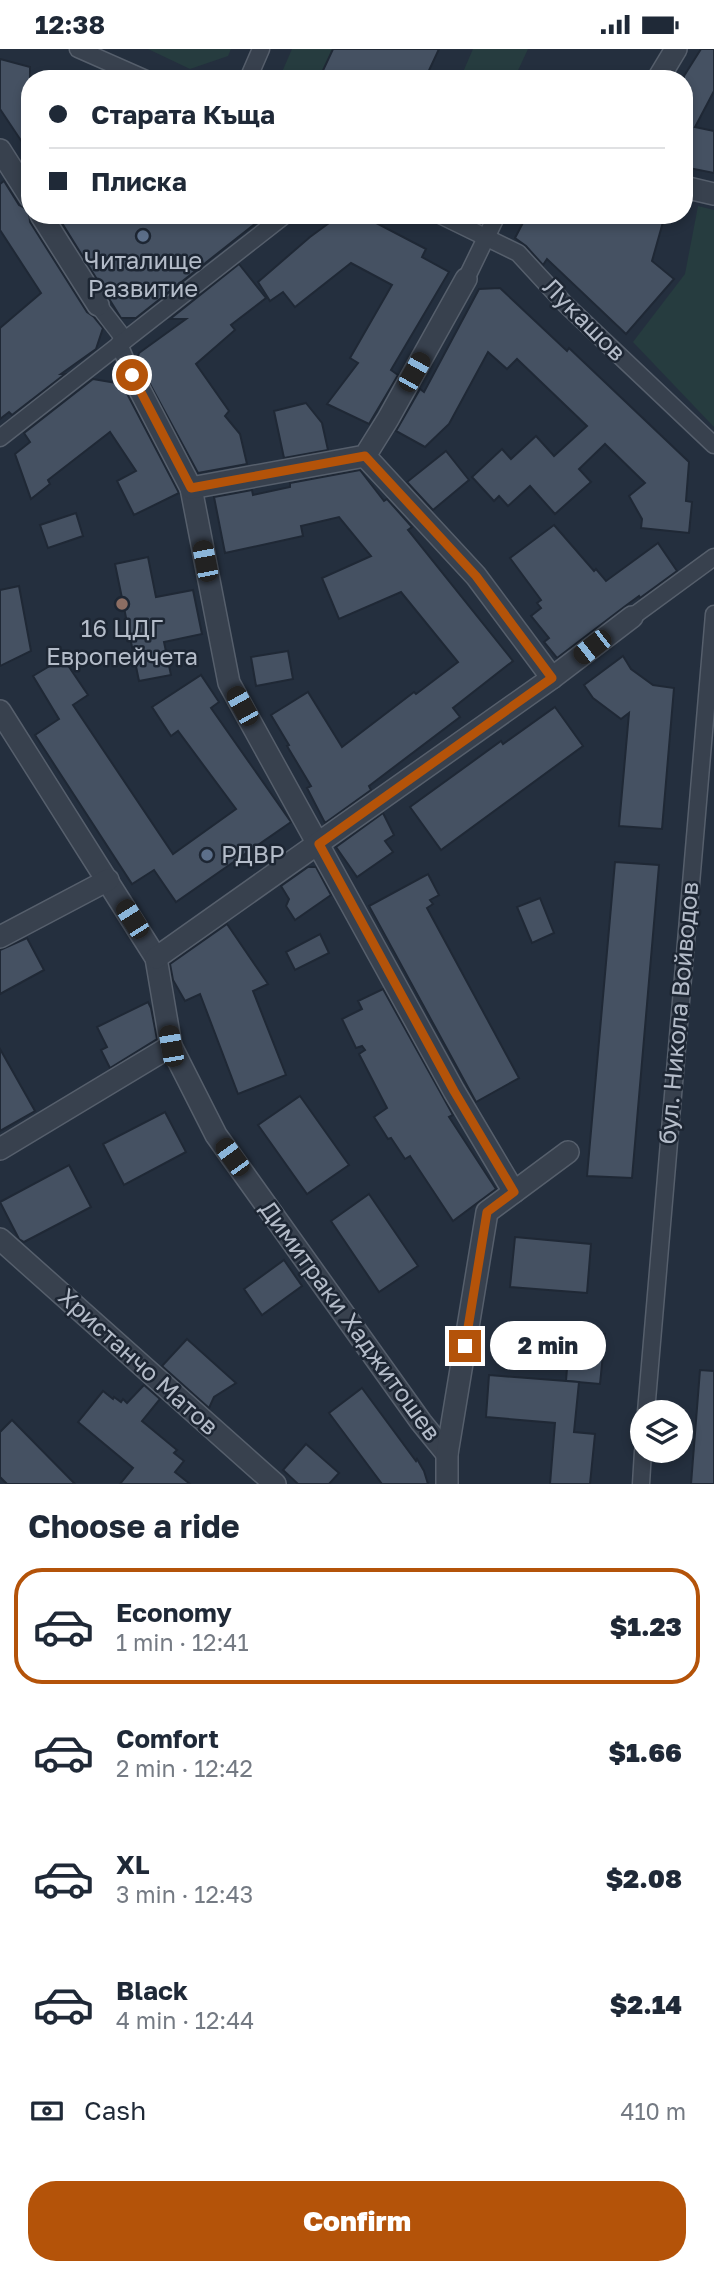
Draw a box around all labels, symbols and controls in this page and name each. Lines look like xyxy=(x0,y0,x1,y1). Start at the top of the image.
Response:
text: 12:38 xyxy=(35,9,105,40)
text: Старата Къща xyxy=(91,99,275,130)
text: Плиска xyxy=(91,166,187,197)
marker: Читалище Развитие xyxy=(135,228,151,244)
place label: Читалище Развитие xyxy=(84,245,202,302)
street label: Лукашов xyxy=(538,272,632,366)
car xyxy=(395,349,434,395)
route start xyxy=(116,359,148,391)
car xyxy=(191,538,220,584)
marker: 16 ЦДГ Европейчета xyxy=(114,596,130,612)
place label: 16 ЦДГ Европейчета xyxy=(46,613,198,670)
car xyxy=(569,626,616,668)
car xyxy=(223,683,262,729)
place label: РДВР xyxy=(221,839,285,868)
marker: РДВР xyxy=(199,847,215,863)
street label: бул. Никола Войводов xyxy=(652,880,703,1145)
car xyxy=(112,896,153,942)
car xyxy=(158,1023,185,1069)
car xyxy=(212,1134,253,1180)
street label: Димитраки Хаджитошев xyxy=(254,1195,448,1446)
street label: Христанчо Матов xyxy=(53,1282,225,1440)
callout: 2 min xyxy=(490,1321,605,1371)
route end xyxy=(449,1330,481,1362)
text: 2 min xyxy=(518,1331,578,1359)
map controls xyxy=(630,1400,693,1463)
button: layers xyxy=(630,1400,693,1463)
text: Choose a ride xyxy=(28,1507,240,1545)
icon: car xyxy=(32,1595,95,1658)
text: Economy xyxy=(116,1597,232,1628)
text: $1.23 xyxy=(610,1611,682,1642)
text: 1 min · 12:41 xyxy=(116,1628,249,1656)
icon: car xyxy=(32,1721,95,1784)
text: Comfort xyxy=(116,1723,219,1754)
text: $1.66 xyxy=(608,1737,682,1768)
text: 2 min · 12:42 xyxy=(116,1754,253,1782)
icon: car xyxy=(32,1847,95,1910)
text: XL xyxy=(116,1849,150,1880)
text: $2.08 xyxy=(606,1863,682,1894)
text: 3 min · 12:43 xyxy=(116,1880,253,1908)
icon: car xyxy=(32,1973,95,2036)
text: Black xyxy=(116,1975,188,2006)
text: $2.14 xyxy=(610,1989,682,2020)
text: 4 min · 12:44 xyxy=(116,2006,254,2034)
icon: cash xyxy=(28,2092,66,2130)
text: Cash xyxy=(84,2095,146,2126)
text: 410 m xyxy=(620,2097,686,2125)
button: Confirm xyxy=(28,2181,686,2261)

